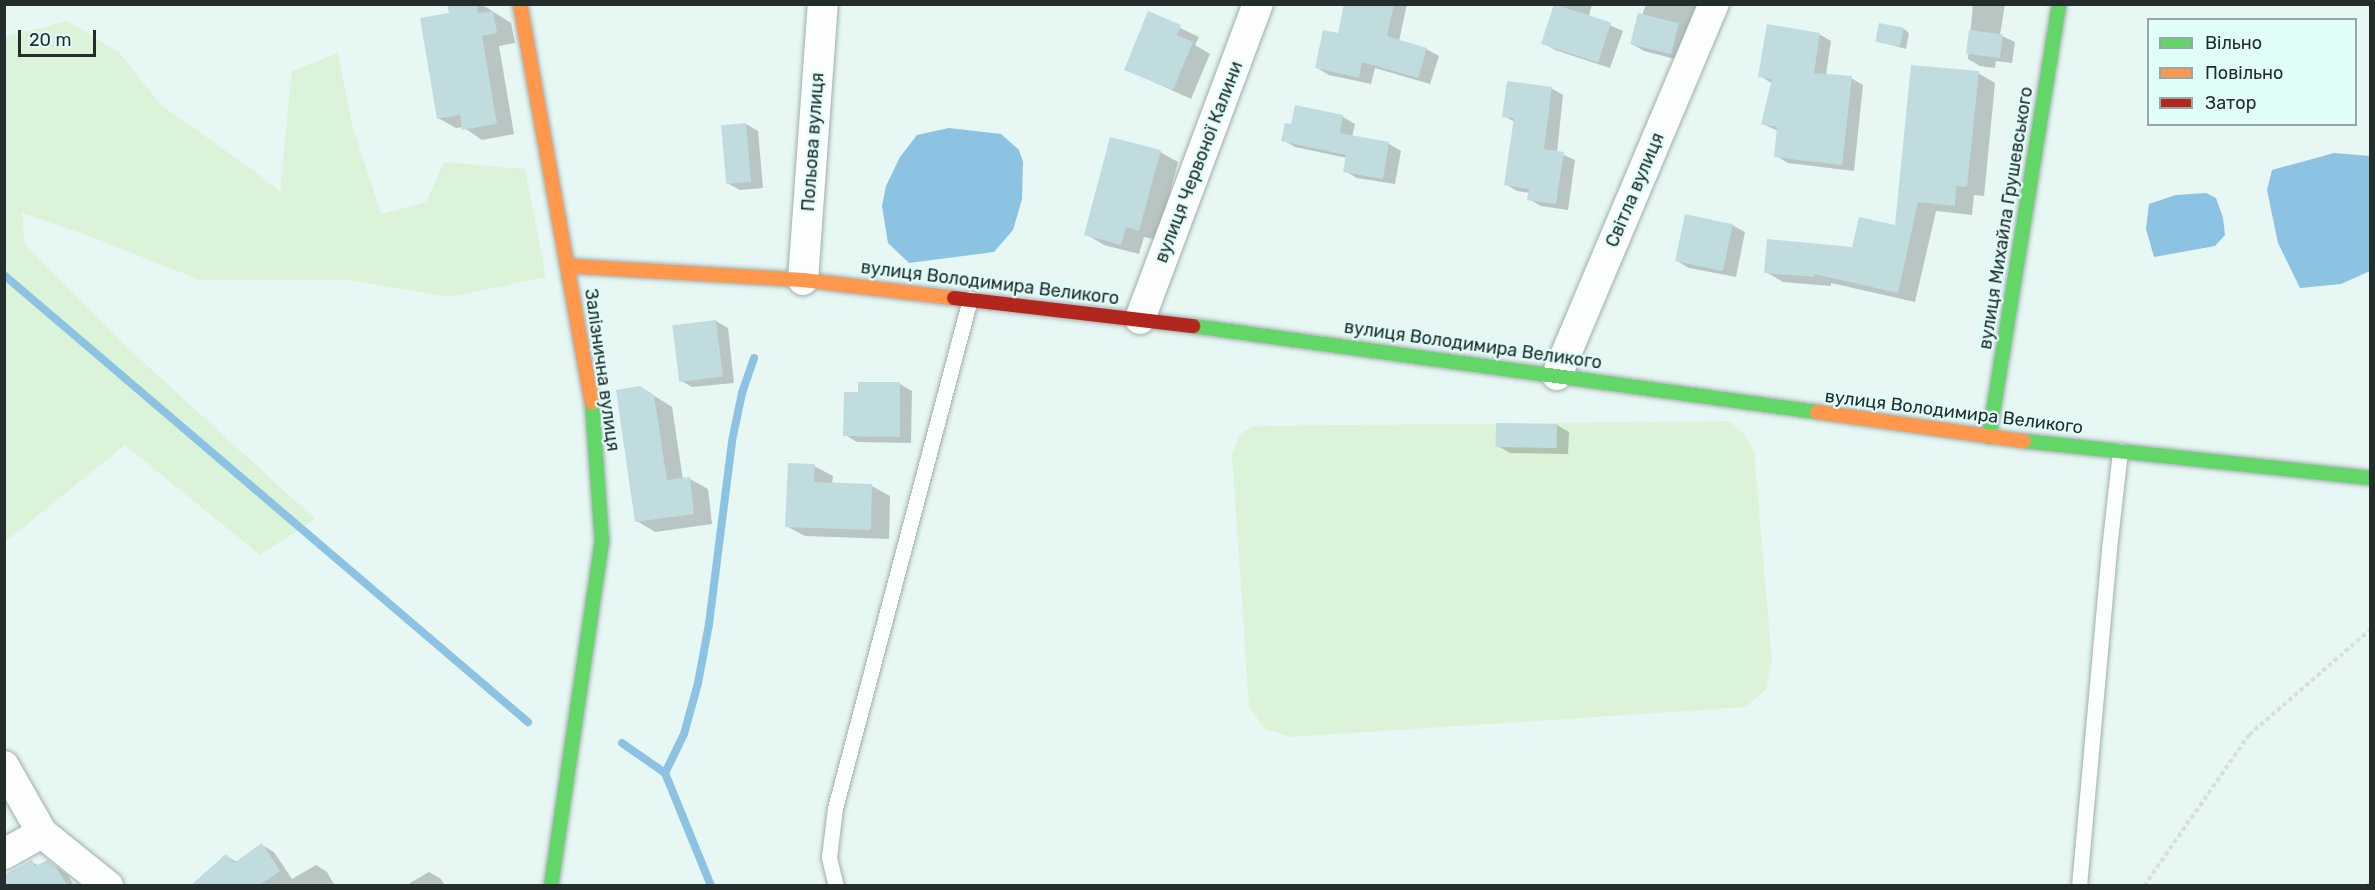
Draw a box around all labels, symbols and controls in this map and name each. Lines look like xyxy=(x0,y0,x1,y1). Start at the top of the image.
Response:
scale bar xyxy=(21,18,99,56)
legend xyxy=(2147,18,2357,126)
text: 20 m xyxy=(29,29,71,51)
text: Вільно xyxy=(2205,32,2262,54)
street label: вулиця Червоної Калини xyxy=(1151,58,1247,266)
text: Повільно xyxy=(2205,62,2283,84)
street label: Польова вулиця xyxy=(797,72,829,212)
street label: вулиця Михайла Грушевського xyxy=(1975,85,2037,351)
text: Затор xyxy=(2205,92,2256,114)
street label: Світла вулиця xyxy=(1601,130,1669,250)
street label: вулиця Володимира Великого xyxy=(860,256,1120,310)
street label: Залізнична вулиця xyxy=(580,287,624,453)
street label: вулиця Володимира Великого xyxy=(1343,316,1603,374)
street label: вулиця Володимира Великого xyxy=(1824,385,2084,439)

